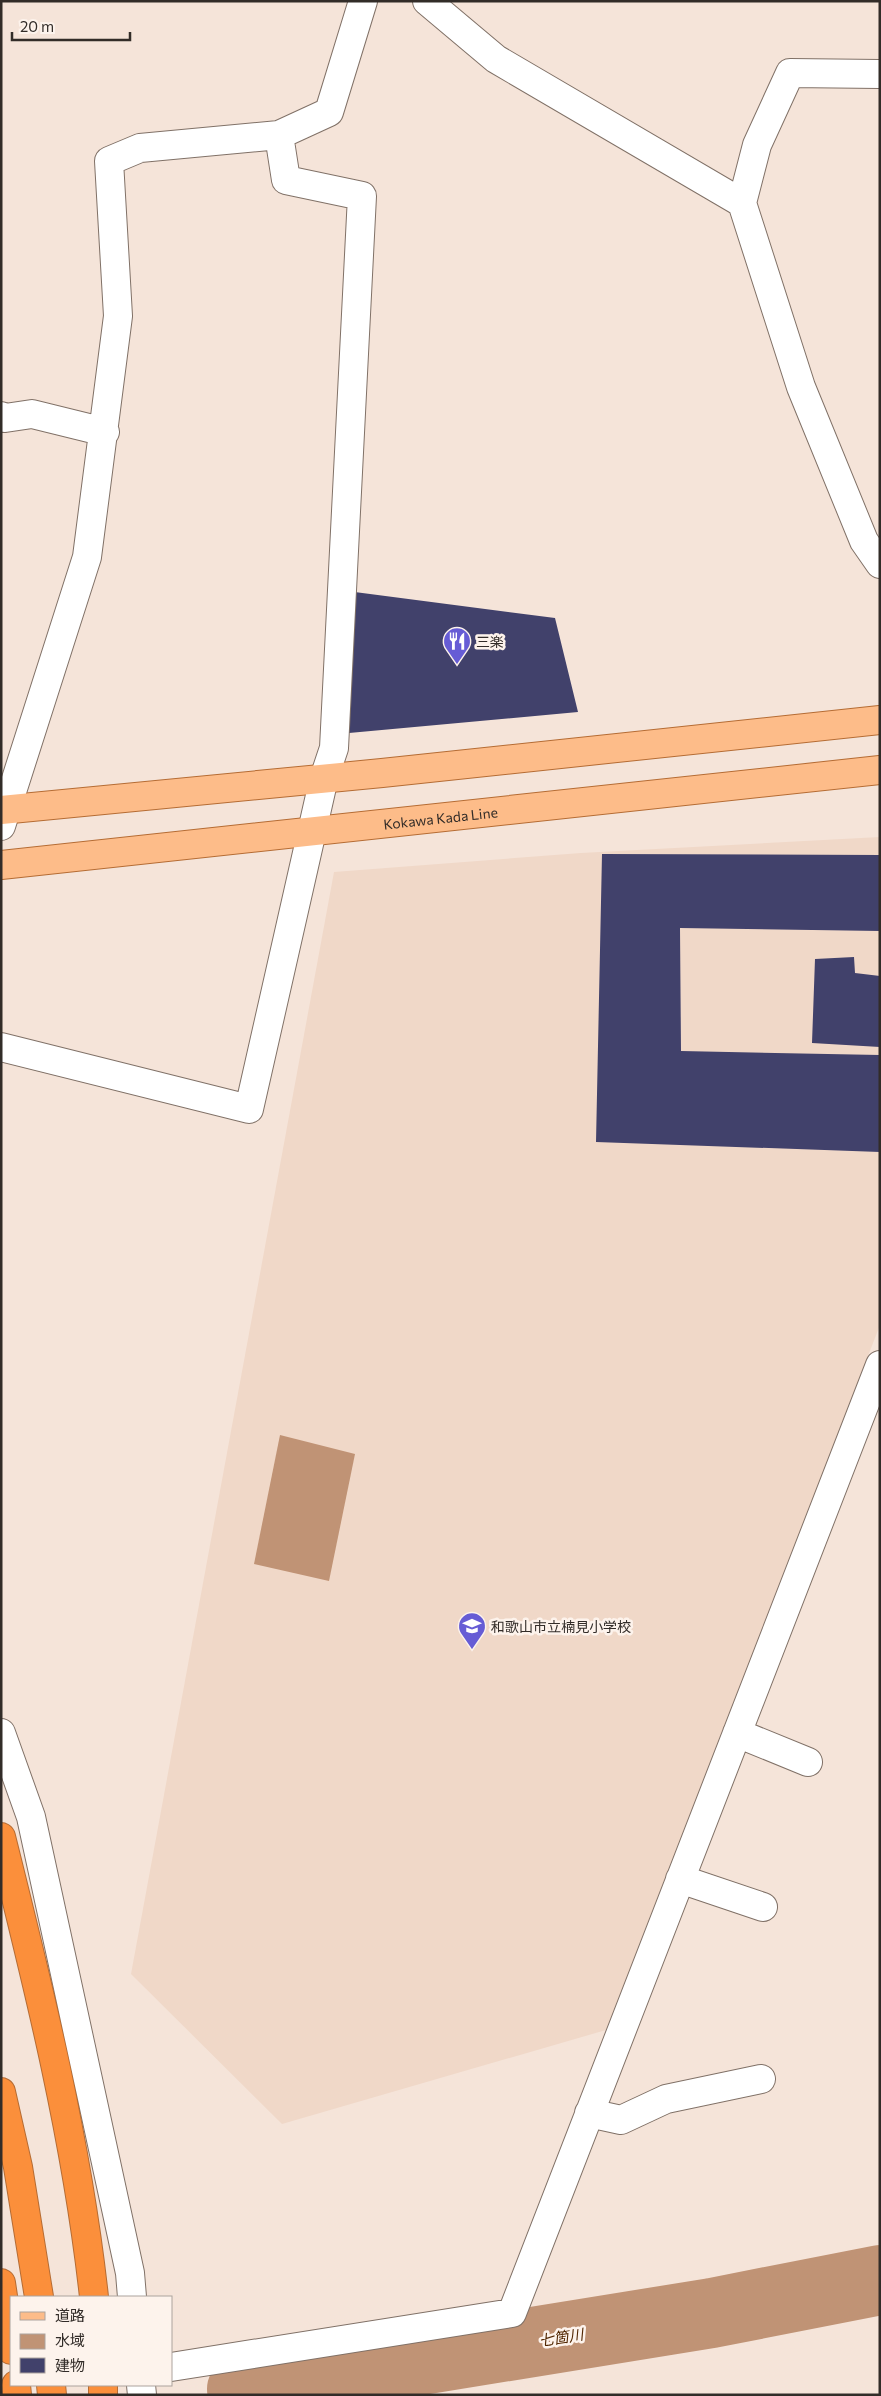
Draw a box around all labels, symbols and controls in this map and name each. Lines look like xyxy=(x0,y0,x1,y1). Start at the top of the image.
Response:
scale bar xyxy=(12,10,130,42)
text: 20 m xyxy=(20,17,54,35)
restaurant icon: 三楽 xyxy=(442,626,472,665)
place label: 三楽 xyxy=(476,633,504,650)
street label: Kokawa Kada Line xyxy=(382,803,499,832)
school or university icon: 和歌山市立楠見小学校 xyxy=(457,1611,487,1650)
place label: 和歌山市立楠見小学校 xyxy=(491,1618,631,1635)
legend xyxy=(10,2296,172,2386)
text: 道路 xyxy=(55,2306,85,2324)
water label: 七箇川 xyxy=(537,2324,587,2349)
text: 水域 xyxy=(55,2331,85,2349)
text: 建物 xyxy=(55,2356,85,2374)

